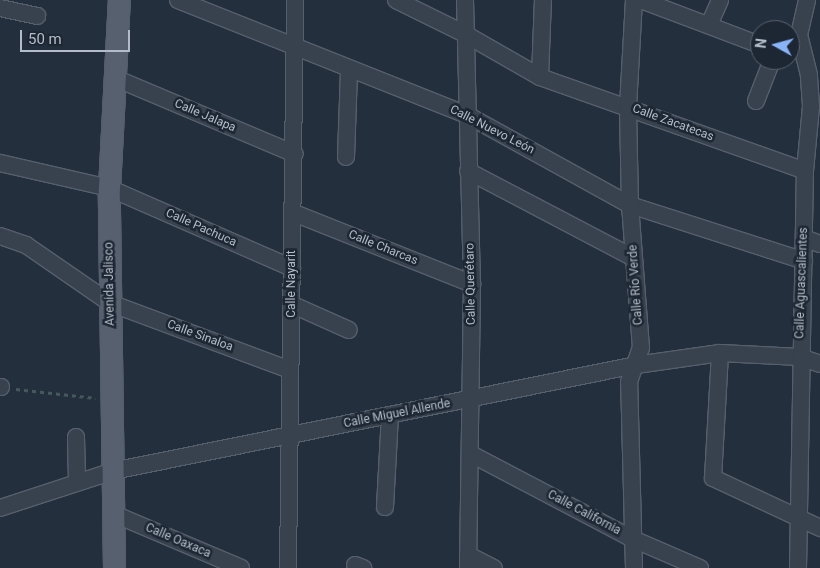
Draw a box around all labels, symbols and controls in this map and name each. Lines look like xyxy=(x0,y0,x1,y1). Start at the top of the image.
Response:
scale bar xyxy=(22,20,132,52)
north arrow xyxy=(750,20,800,70)
text: 50 m xyxy=(28,30,62,48)
text: N xyxy=(753,37,770,49)
street label: Calle Jalapa xyxy=(172,97,238,135)
street label: Calle Zacatecas xyxy=(630,102,716,144)
street label: Calle Nuevo León xyxy=(447,103,537,157)
street label: Calle Pachuca xyxy=(163,206,239,250)
street label: Calle Aguascalientes xyxy=(793,227,811,339)
street label: Calle Charcas xyxy=(346,228,420,268)
street label: Avenida Jalisco xyxy=(102,242,118,326)
street label: Calle Querétaro xyxy=(463,243,479,325)
street label: Calle Río Verde xyxy=(626,244,646,326)
street label: Calle Nayarit xyxy=(285,250,299,318)
street label: Calle Sinaloa xyxy=(165,317,235,355)
street label: Calle Miguel Allende xyxy=(342,397,452,431)
street label: Calle California xyxy=(545,488,623,538)
street label: Calle Oaxaca xyxy=(143,521,213,561)

